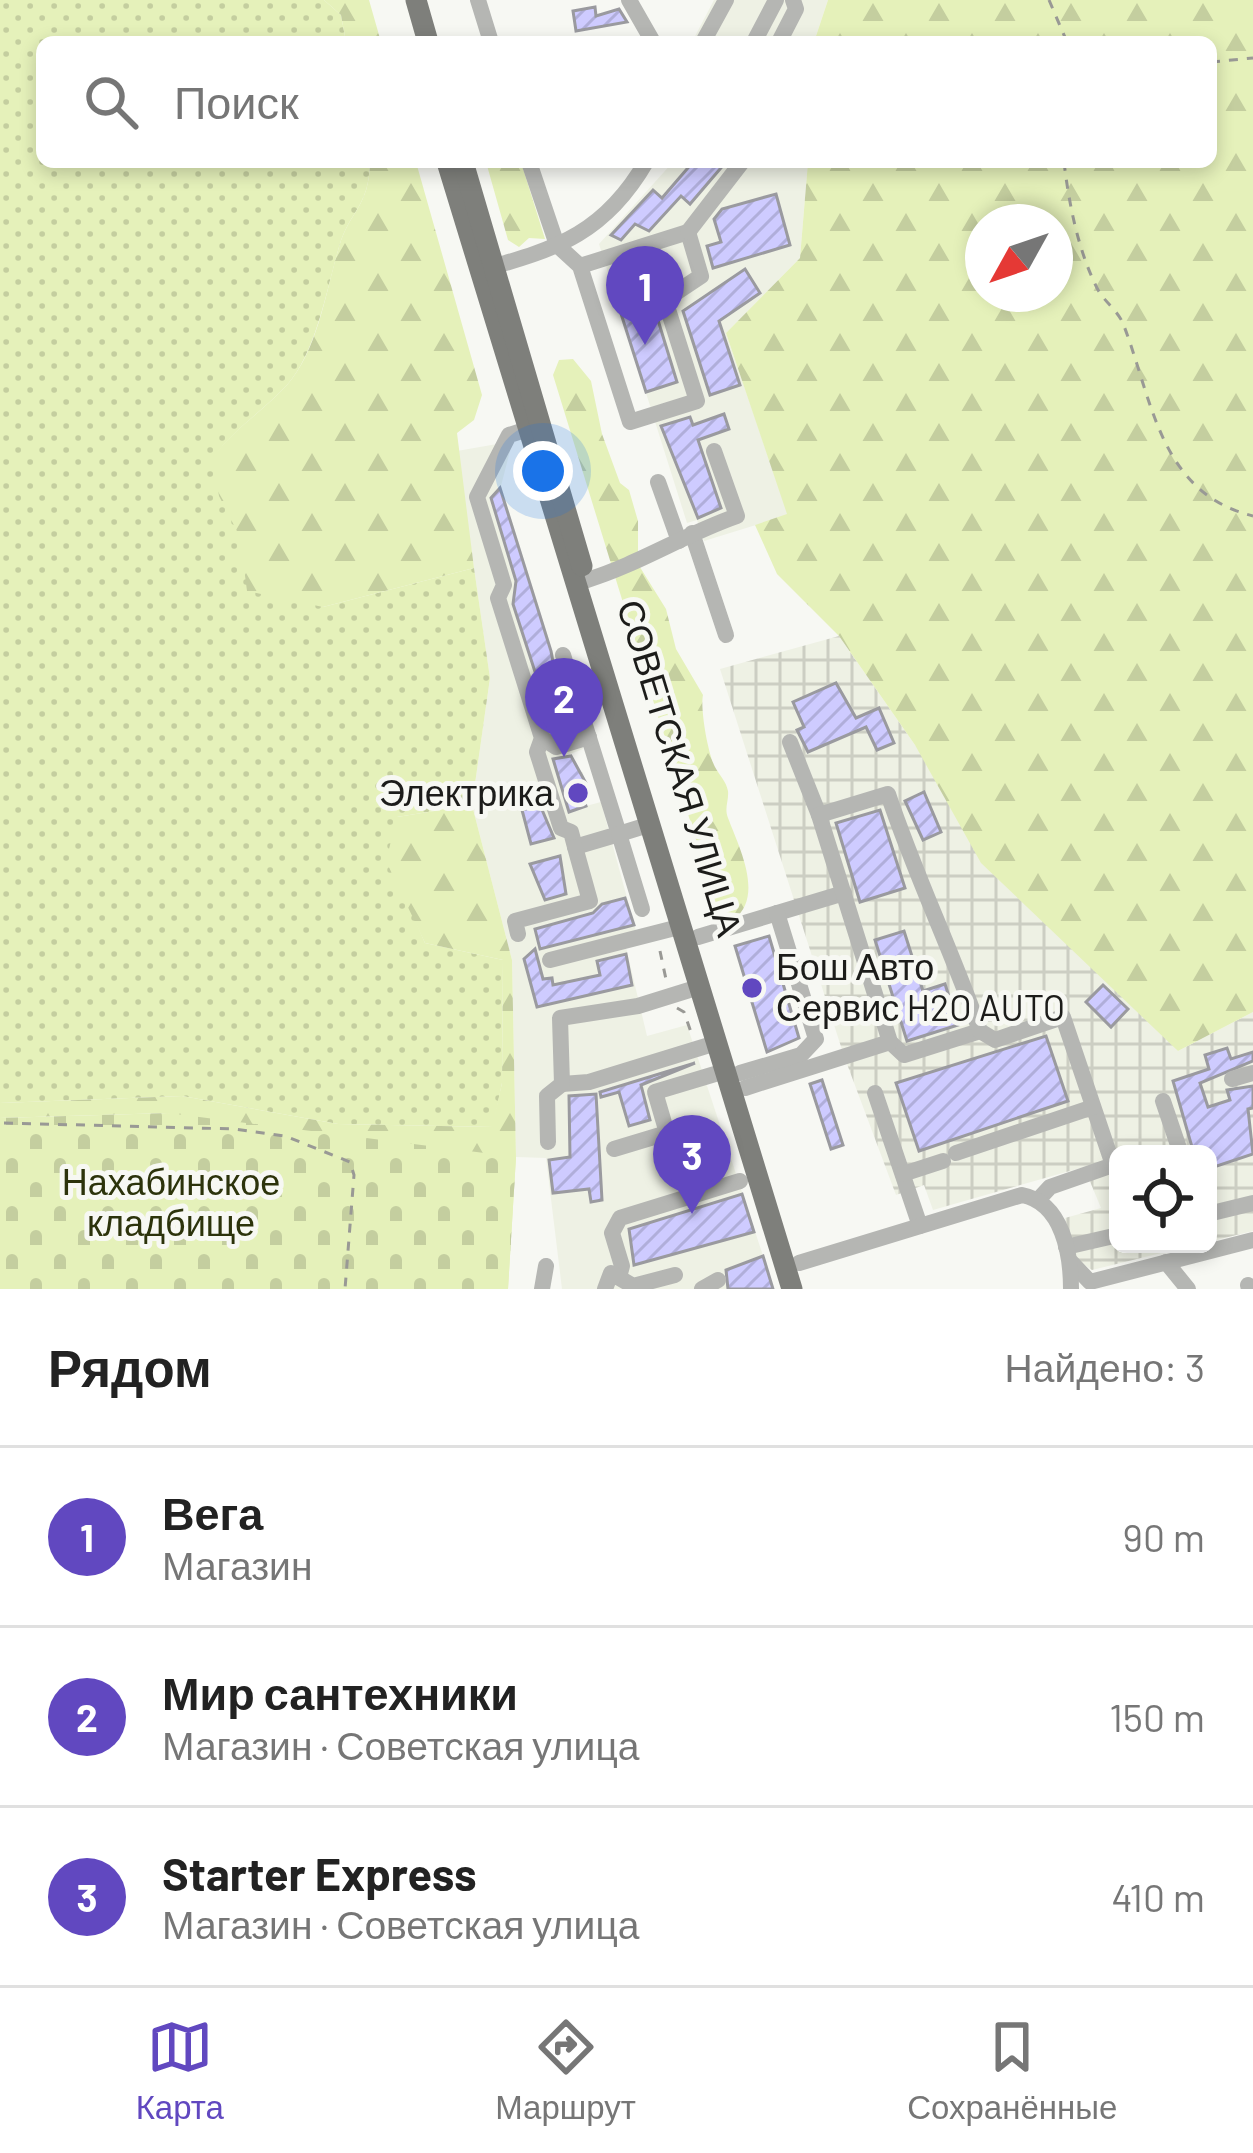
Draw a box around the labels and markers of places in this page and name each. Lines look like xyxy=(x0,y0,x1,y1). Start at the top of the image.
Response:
pin: 1 xyxy=(606,246,684,345)
pin: 2 xyxy=(525,658,603,757)
place label: Электрика xyxy=(379,770,555,814)
marker: Электрика xyxy=(565,780,591,806)
place label: Бош Авто Сервис H2O AUTO xyxy=(776,944,1065,1029)
marker: Бош Авто Сервис H2O AUTO xyxy=(739,975,765,1001)
pin: 3 xyxy=(653,1115,731,1214)

